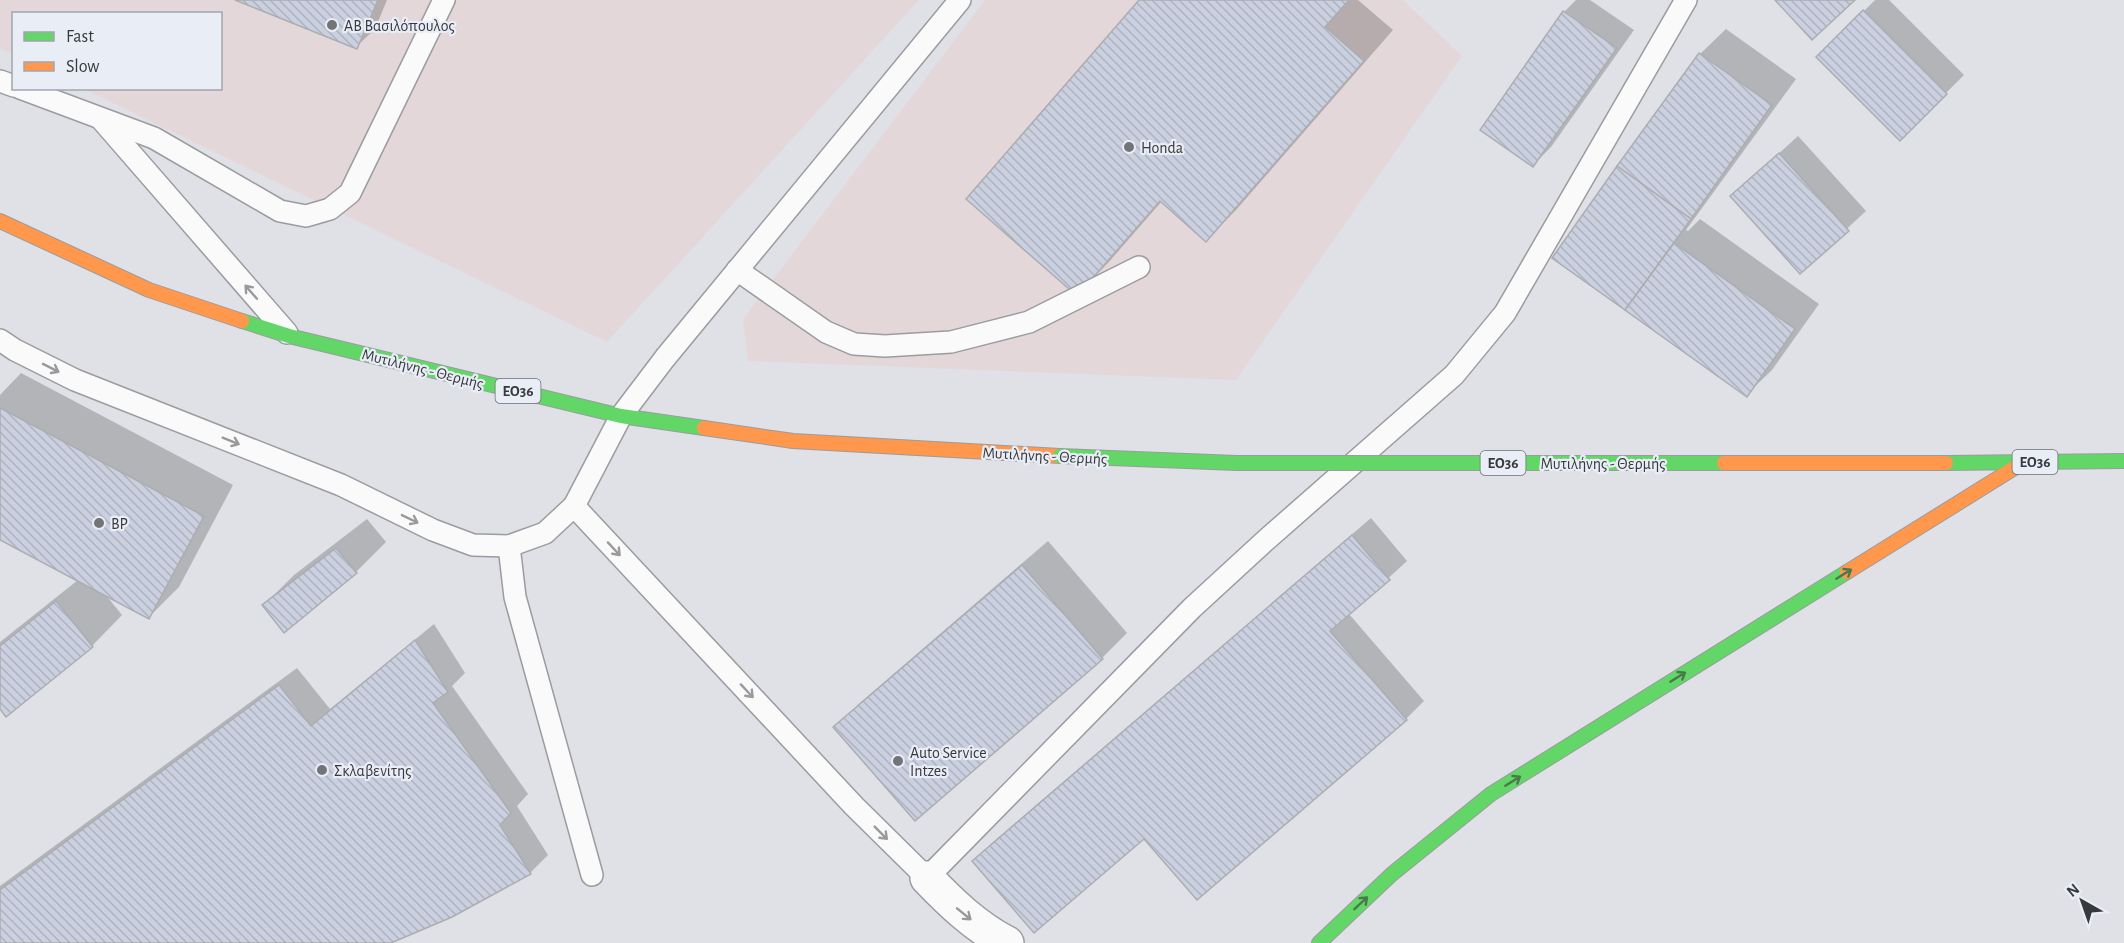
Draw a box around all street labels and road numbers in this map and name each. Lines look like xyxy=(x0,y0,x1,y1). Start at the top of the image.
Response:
street label: Μυτιλήνης - Θερμής xyxy=(360,346,485,393)
road number: ΕΟ36 xyxy=(496,379,540,403)
street label: Μυτιλήνης - Θερμής xyxy=(982,445,1108,468)
road number: ΕΟ36 xyxy=(2012,450,2058,474)
road number: ΕΟ36 xyxy=(1480,451,1526,475)
street label: Μυτιλήνης - Θερμής xyxy=(1541,456,1665,473)

